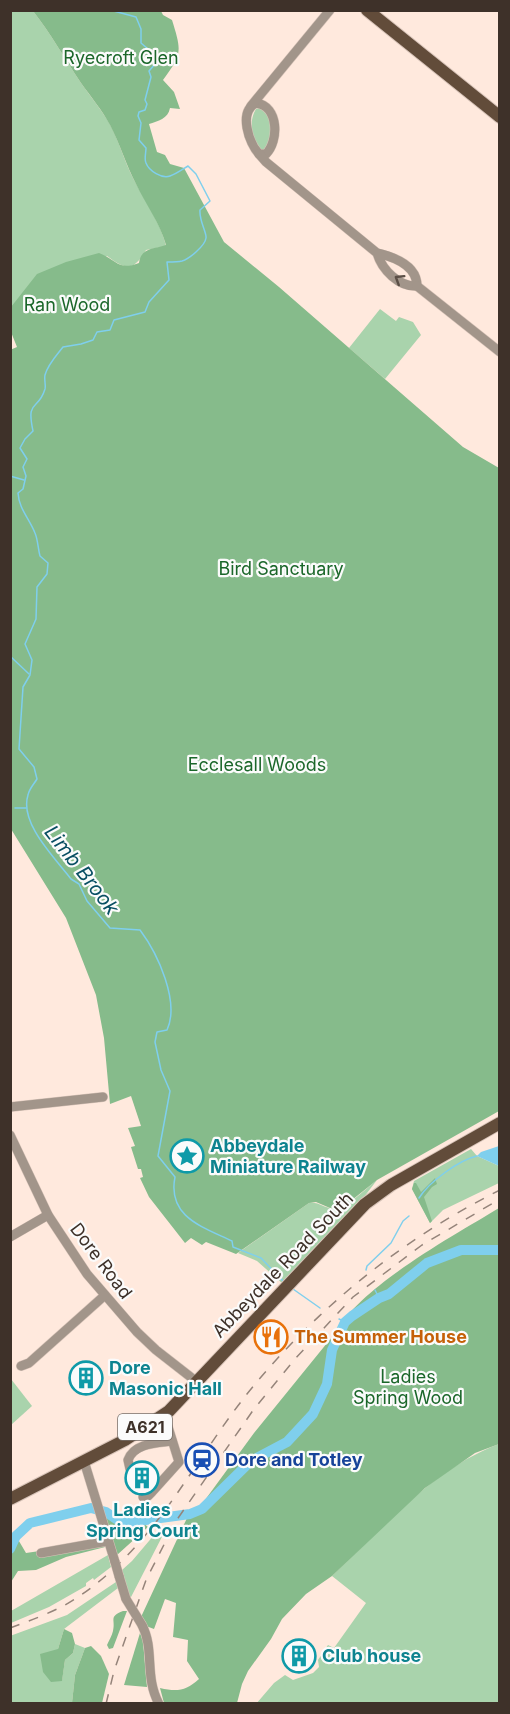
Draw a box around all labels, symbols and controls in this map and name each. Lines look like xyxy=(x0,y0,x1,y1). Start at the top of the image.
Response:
park label: Ryecroft Glen xyxy=(63,47,179,68)
one-way arrow xyxy=(394,275,405,286)
park label: Ran Wood xyxy=(24,294,110,315)
park label: Bird Sanctuary xyxy=(218,558,344,579)
park label: Ecclesall Woods xyxy=(188,754,326,775)
water label: Limb Brook xyxy=(40,821,125,920)
place label: Abbeydale Miniature Railway xyxy=(210,1135,366,1177)
place icon: Abbeydale Miniature Railway xyxy=(169,1138,205,1174)
street label: Abbeydale Road South xyxy=(208,1188,357,1342)
street label: Dore Road xyxy=(66,1219,137,1303)
restaurant icon: The Summer House xyxy=(253,1319,289,1355)
place label: The Summer House xyxy=(294,1326,467,1347)
place label: Dore Masonic Hall xyxy=(109,1357,222,1399)
building icon: Dore Masonic Hall xyxy=(68,1360,104,1396)
park label: Ladies Spring Wood xyxy=(353,1366,463,1408)
road number: A621 xyxy=(118,1414,172,1440)
station icon: Dore and Totley xyxy=(184,1442,220,1478)
place label: Dore and Totley xyxy=(225,1449,363,1470)
building icon: Ladies Spring Court xyxy=(124,1460,160,1496)
place label: Ladies Spring Court xyxy=(86,1499,198,1541)
building icon: Club house xyxy=(281,1638,317,1674)
place label: Club house xyxy=(322,1645,422,1666)

